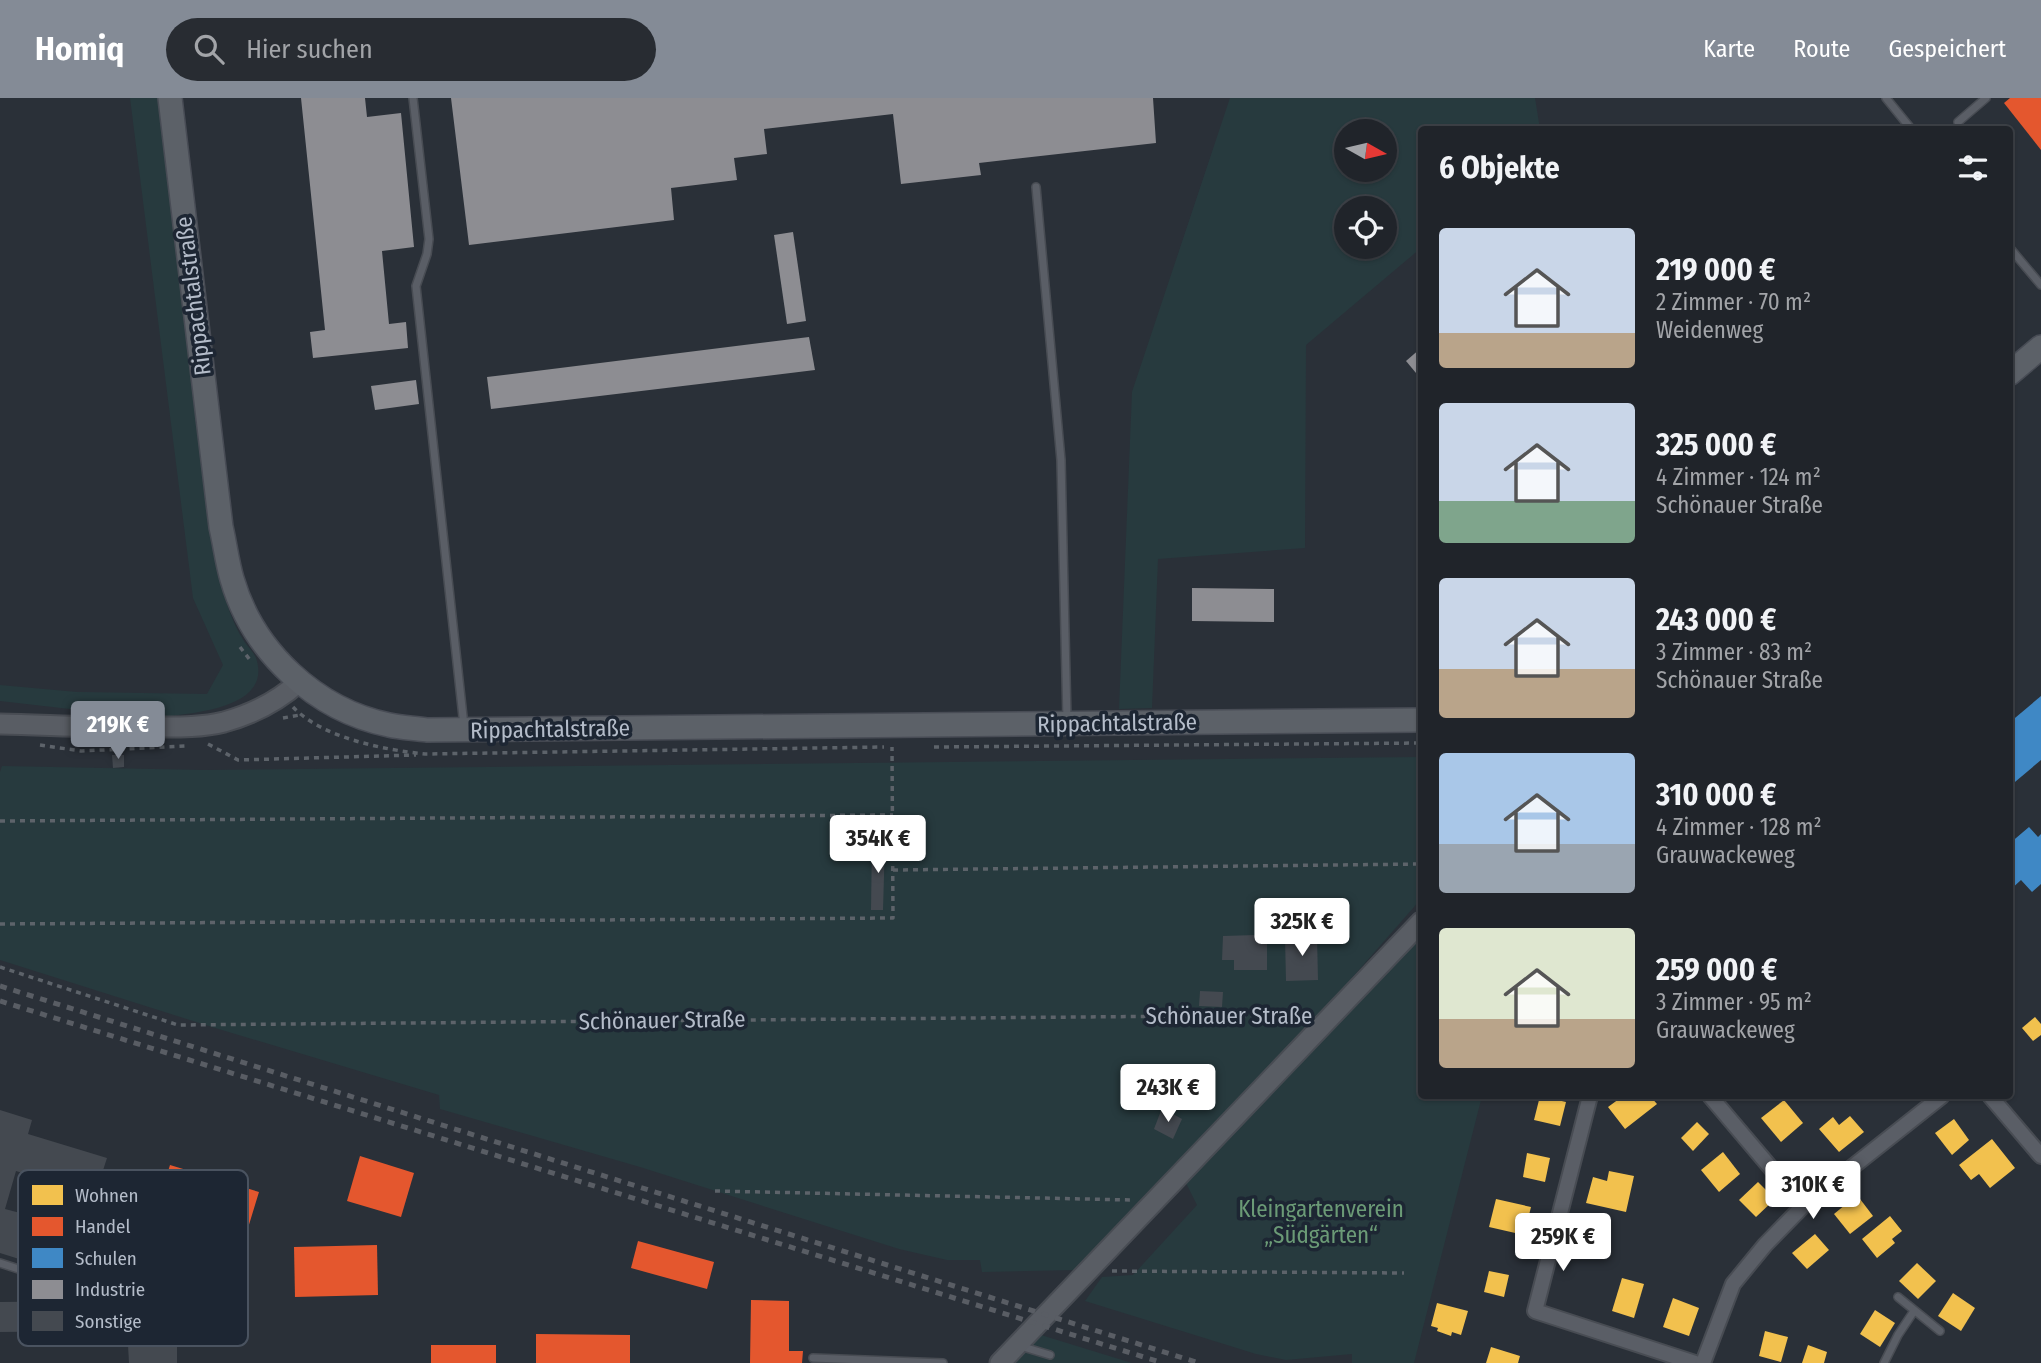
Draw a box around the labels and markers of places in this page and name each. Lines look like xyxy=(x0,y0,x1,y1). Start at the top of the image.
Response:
pin: 219K € xyxy=(61,702,175,761)
pin: 354K € xyxy=(821,816,935,875)
pin: 325K € xyxy=(1245,898,1359,958)
pin: 243K € xyxy=(1111,1065,1225,1124)
pin: 310K € xyxy=(1756,1162,1870,1221)
pin: 259K € xyxy=(1506,1214,1620,1273)

